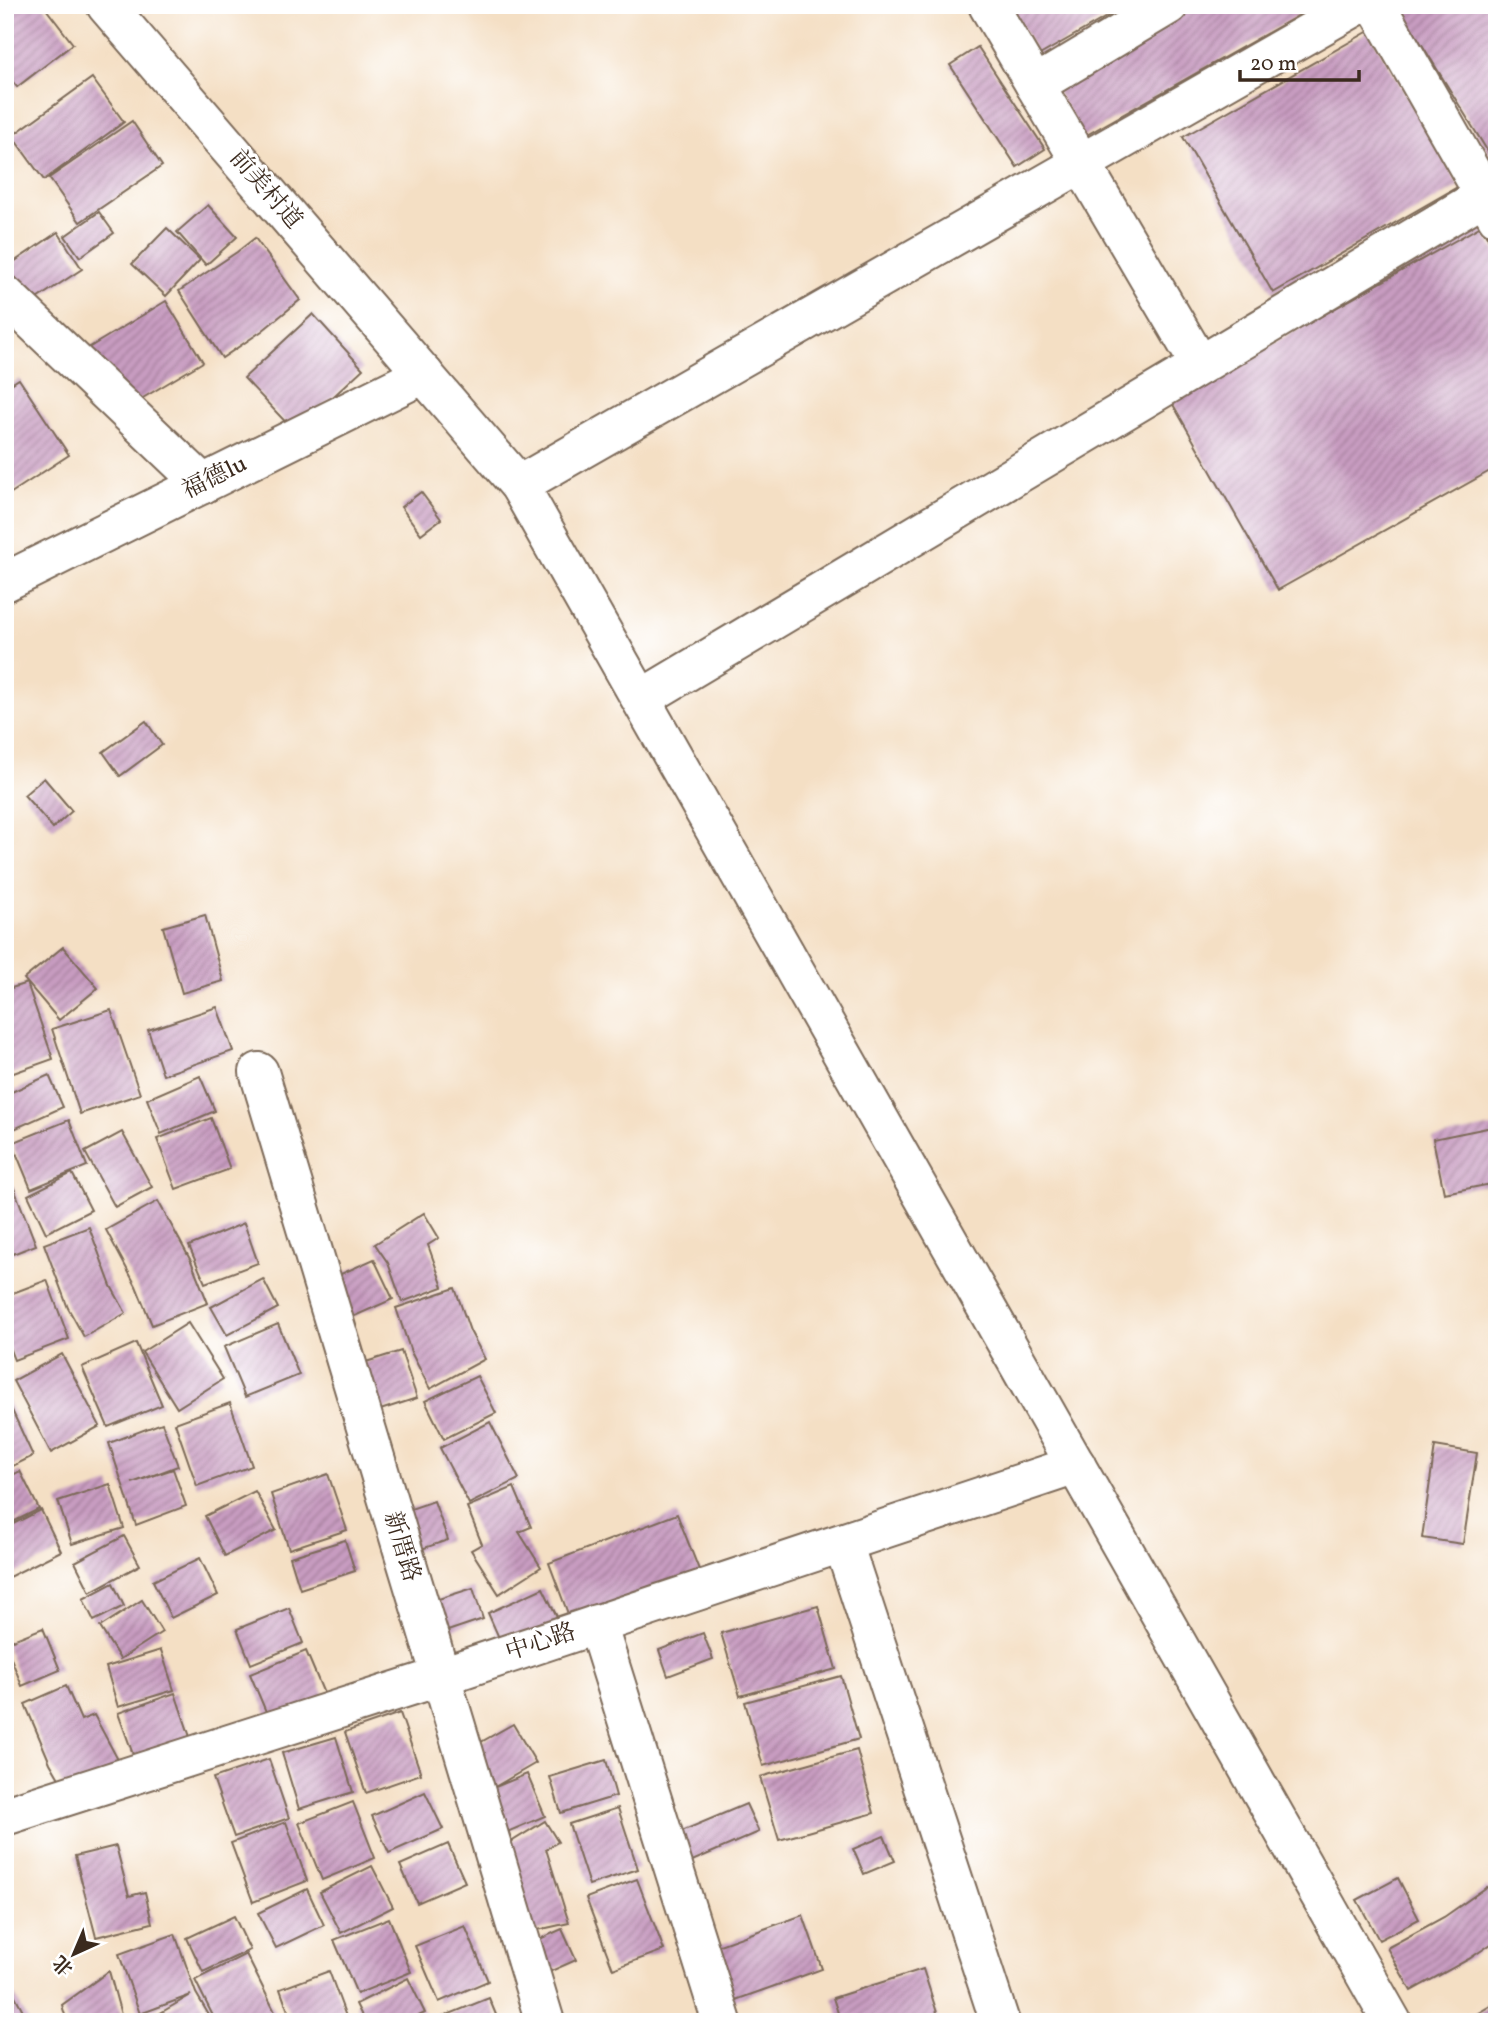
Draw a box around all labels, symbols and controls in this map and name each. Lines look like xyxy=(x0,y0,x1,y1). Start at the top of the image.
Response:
scale bar xyxy=(1240,38,1358,82)
text: 20 m xyxy=(1250,50,1296,79)
street label: 前美村道 xyxy=(221,143,309,237)
street label: 福德lu xyxy=(177,448,253,508)
street label: 新厝路 xyxy=(374,1508,428,1586)
street label: 中心路 xyxy=(502,1616,580,1670)
north arrow xyxy=(38,1918,108,1988)
text: 北 xyxy=(48,1949,79,1981)

